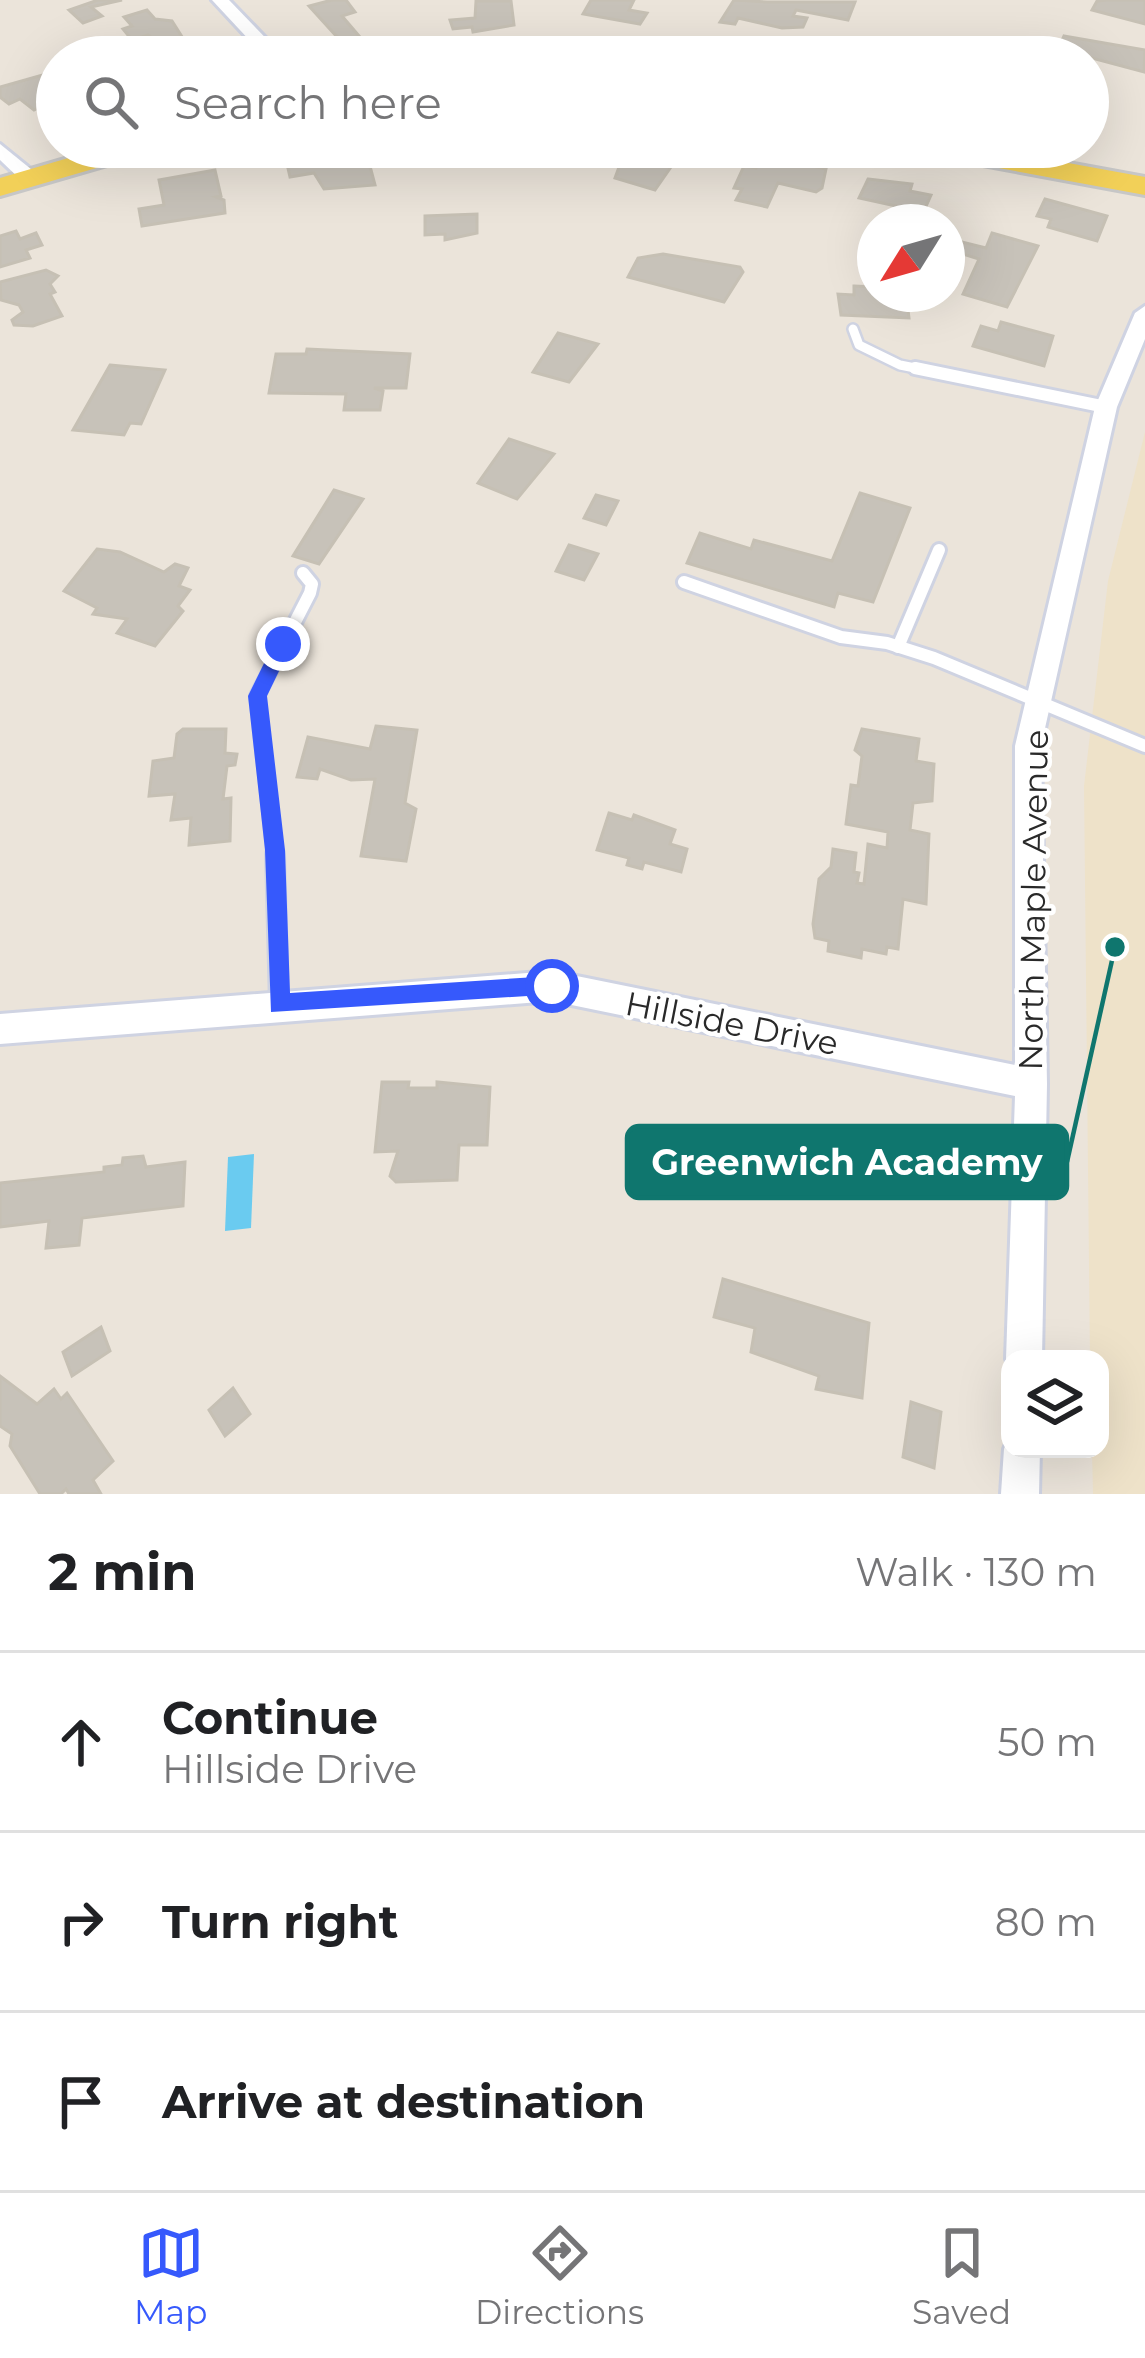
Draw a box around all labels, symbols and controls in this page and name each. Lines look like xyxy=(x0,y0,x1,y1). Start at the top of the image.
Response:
search box xyxy=(36,36,1109,168)
icon: search xyxy=(78,69,144,135)
text: Search here xyxy=(174,75,442,130)
north arrow xyxy=(857,204,965,312)
route end xyxy=(256,617,310,671)
street label: North Maple Avenue xyxy=(1010,729,1056,1071)
route start xyxy=(525,959,579,1013)
street label: Hillside Drive xyxy=(622,983,842,1063)
callout: Greenwich Academy xyxy=(627,1126,1067,1198)
text: Greenwich Academy xyxy=(651,1140,1043,1184)
map controls xyxy=(1001,1350,1109,1458)
button: layers xyxy=(1001,1350,1109,1458)
text: 2 min xyxy=(48,1541,197,1603)
text: Walk · 130 m xyxy=(855,1548,1097,1596)
text: Continue xyxy=(162,1690,378,1745)
icon: ahead xyxy=(48,1709,114,1775)
text: 50 m xyxy=(998,1718,1097,1766)
text: Hillside Drive xyxy=(162,1745,417,1793)
icon: right xyxy=(48,1889,114,1955)
text: Turn right xyxy=(162,1894,398,1949)
text: 80 m xyxy=(995,1898,1097,1946)
icon: arrive xyxy=(48,2069,114,2135)
text: Arrive at destination xyxy=(162,2074,645,2129)
tab: Map xyxy=(134,2220,207,2332)
tab: Directions xyxy=(475,2220,644,2332)
tab: Saved xyxy=(912,2220,1011,2332)

